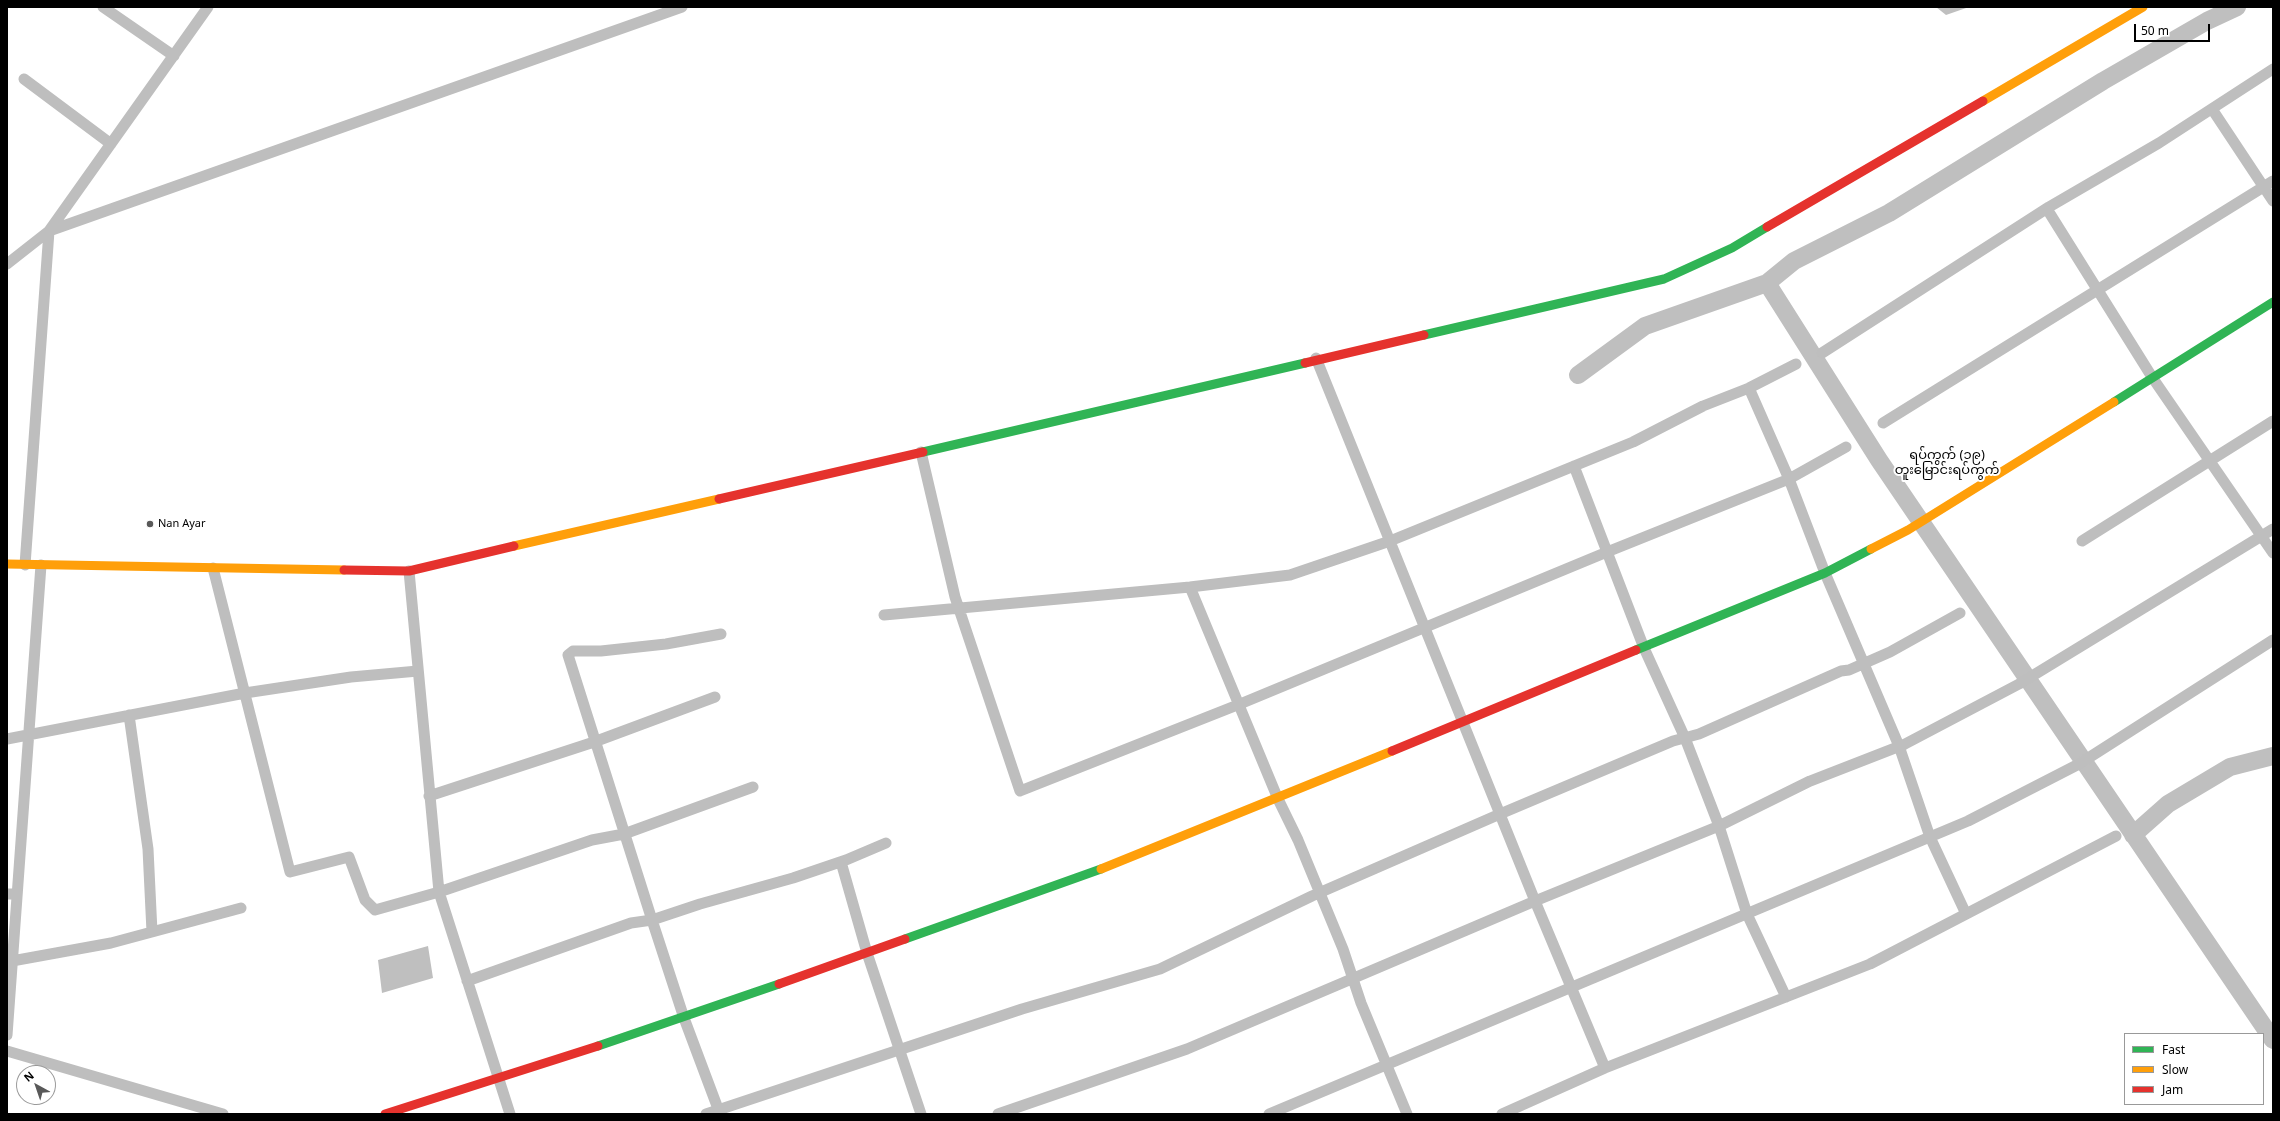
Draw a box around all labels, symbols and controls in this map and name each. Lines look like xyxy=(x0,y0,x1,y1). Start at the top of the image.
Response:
scale bar xyxy=(2136,16,2212,42)
text: 50 m xyxy=(2141,22,2169,39)
district label: ရပ်ကွက် (၁၉) တူးမြောင်းရပ်ကွက် xyxy=(1895,447,1999,478)
place label: Nan Ayar xyxy=(158,517,206,531)
marker: Nan Ayar xyxy=(145,519,155,529)
legend xyxy=(2124,1033,2264,1105)
text: Fast xyxy=(2162,1041,2185,1058)
text: Slow xyxy=(2162,1061,2188,1078)
north arrow xyxy=(16,1065,56,1105)
text: N xyxy=(20,1068,37,1085)
text: Jam xyxy=(2162,1081,2183,1098)

